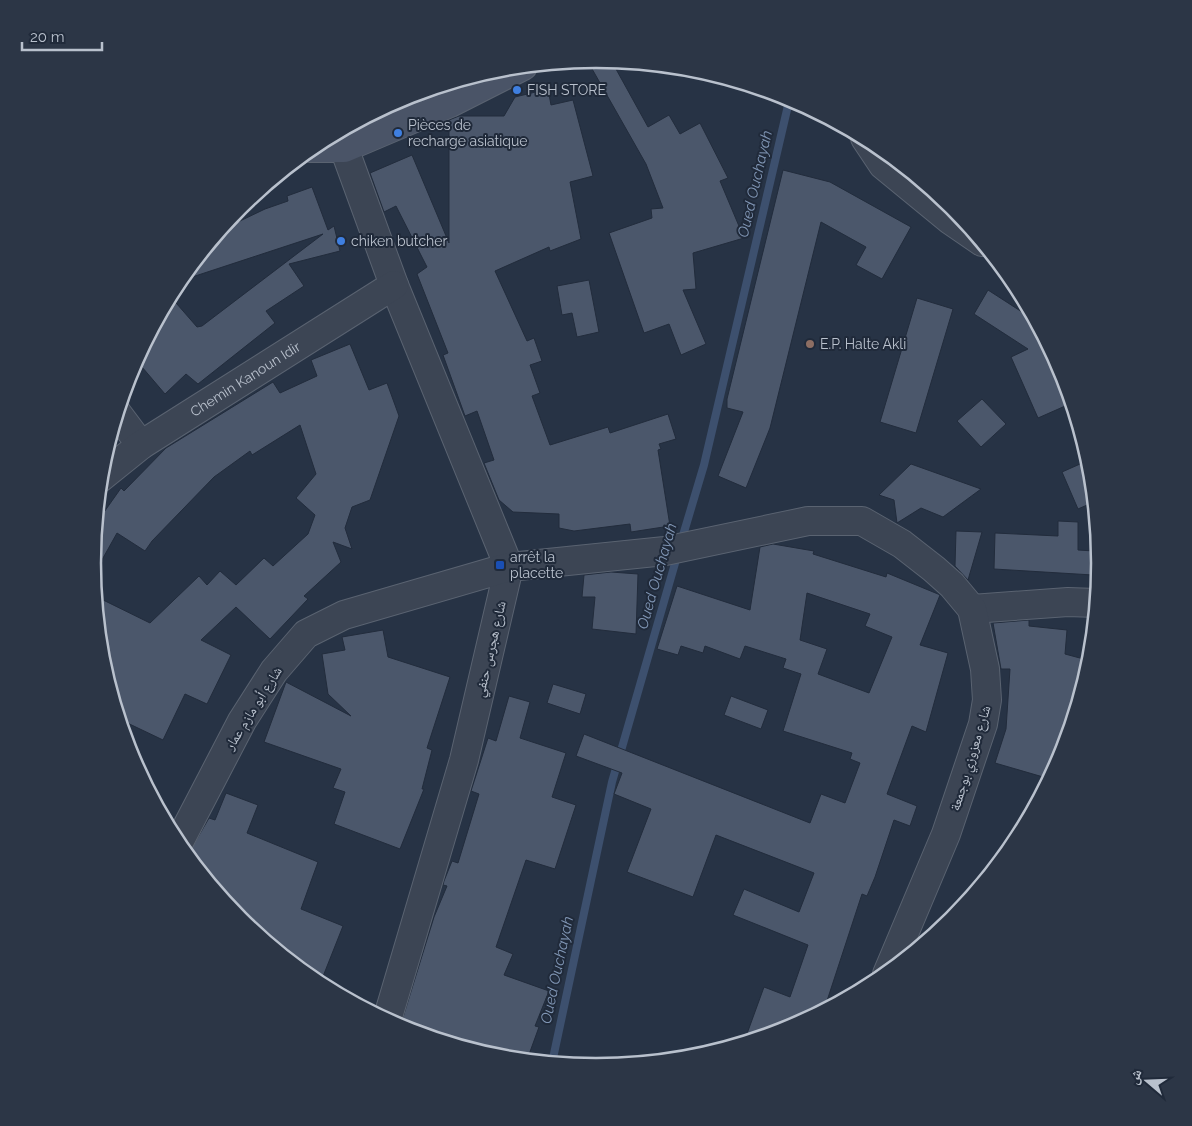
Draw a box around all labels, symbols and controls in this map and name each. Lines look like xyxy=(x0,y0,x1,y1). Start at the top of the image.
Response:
scale bar xyxy=(22,20,102,52)
text: 20 m xyxy=(30,28,65,46)
place label: FISH STORE xyxy=(527,82,606,98)
marker: FISH STORE xyxy=(511,84,523,96)
place label: Pièces de recharge asiatique xyxy=(408,117,527,149)
marker: Pièces de recharge asiatique xyxy=(392,127,404,139)
water label: Oued Ouchayah xyxy=(734,129,776,239)
place label: chiken butcher xyxy=(351,233,447,249)
marker: chiken butcher xyxy=(335,235,347,247)
place label: E.P. Halte Akli xyxy=(820,336,906,352)
street label: Chemin Kanoun Idir xyxy=(187,338,303,420)
marker: E.P. Halte Akli xyxy=(804,338,816,350)
water label: Oued Ouchayah xyxy=(633,521,681,631)
place label: arrêt la placette xyxy=(510,549,563,581)
marker: arrêt la placette xyxy=(494,559,506,571)
street label: شارع هجرس حنفي xyxy=(471,599,512,699)
street label: شارع أبو مازم عمار xyxy=(221,663,287,754)
street label: شارع معزوزي بوجمعة xyxy=(946,703,997,814)
water label: Oued Ouchayah xyxy=(537,915,577,1025)
north arrow xyxy=(1122,1056,1172,1106)
text: ش xyxy=(1125,1067,1146,1087)

